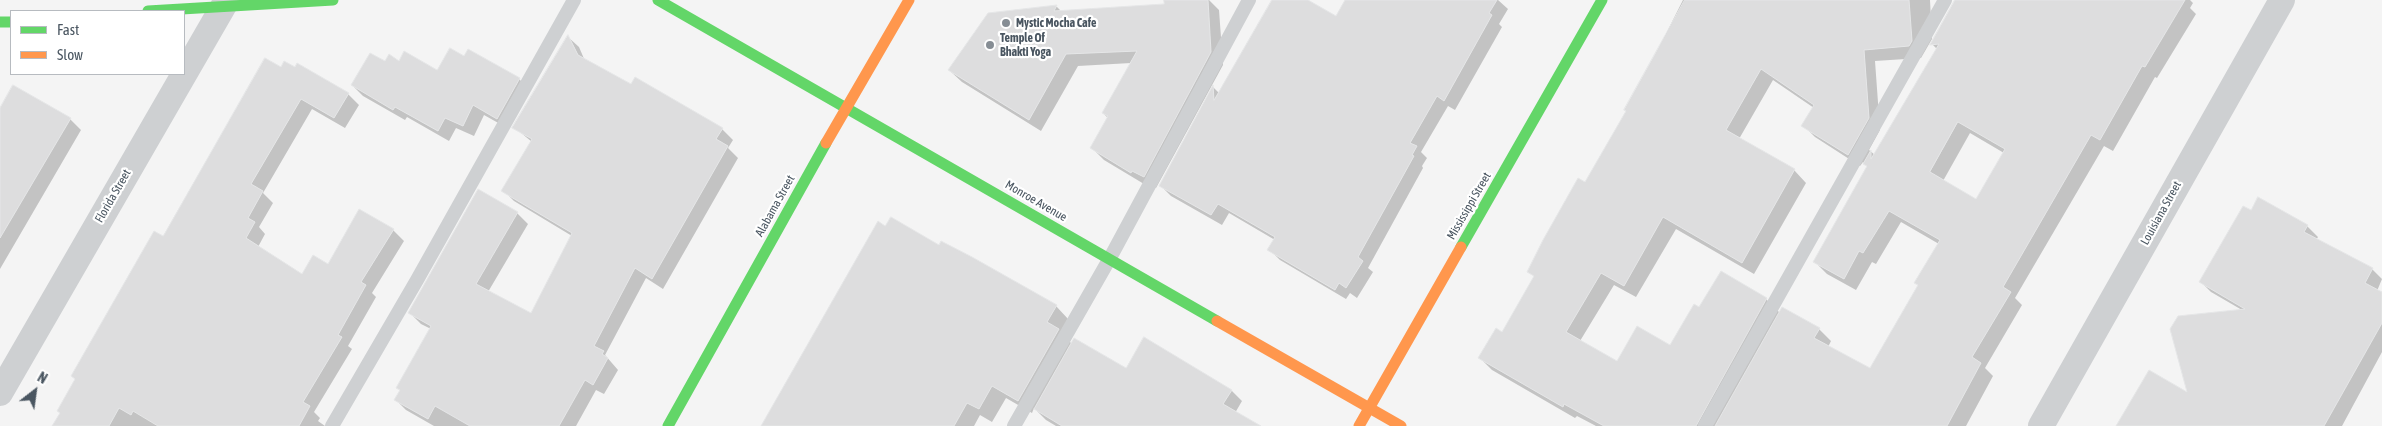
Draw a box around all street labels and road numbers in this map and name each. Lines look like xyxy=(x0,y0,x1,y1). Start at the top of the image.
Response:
street label: Florida Street xyxy=(92,167,134,225)
street label: Mississippi Street xyxy=(1444,170,1494,242)
street label: Alabama Street xyxy=(752,173,798,239)
street label: Monroe Avenue xyxy=(1003,178,1069,224)
street label: Louisiana Street xyxy=(2138,179,2184,247)

